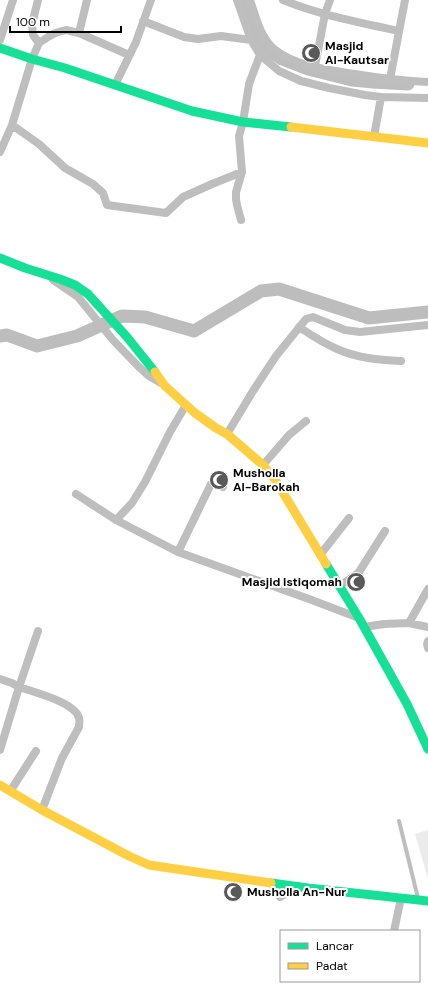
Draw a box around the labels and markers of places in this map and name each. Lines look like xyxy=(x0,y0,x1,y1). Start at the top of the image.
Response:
place label: Masjid Al-Kautsar xyxy=(325,38,389,68)
mosque icon: Masjid Al-Kautsar xyxy=(300,42,322,64)
place label: Musholla Al-Barokah xyxy=(233,465,300,495)
mosque icon: Musholla Al-Barokah xyxy=(208,469,230,491)
mosque icon: Masjid Istiqomah xyxy=(345,571,367,593)
place label: Masjid Istiqomah xyxy=(242,574,342,590)
mosque icon: Musholla An-Nur xyxy=(222,881,244,903)
place label: Musholla An-Nur xyxy=(247,884,346,900)

